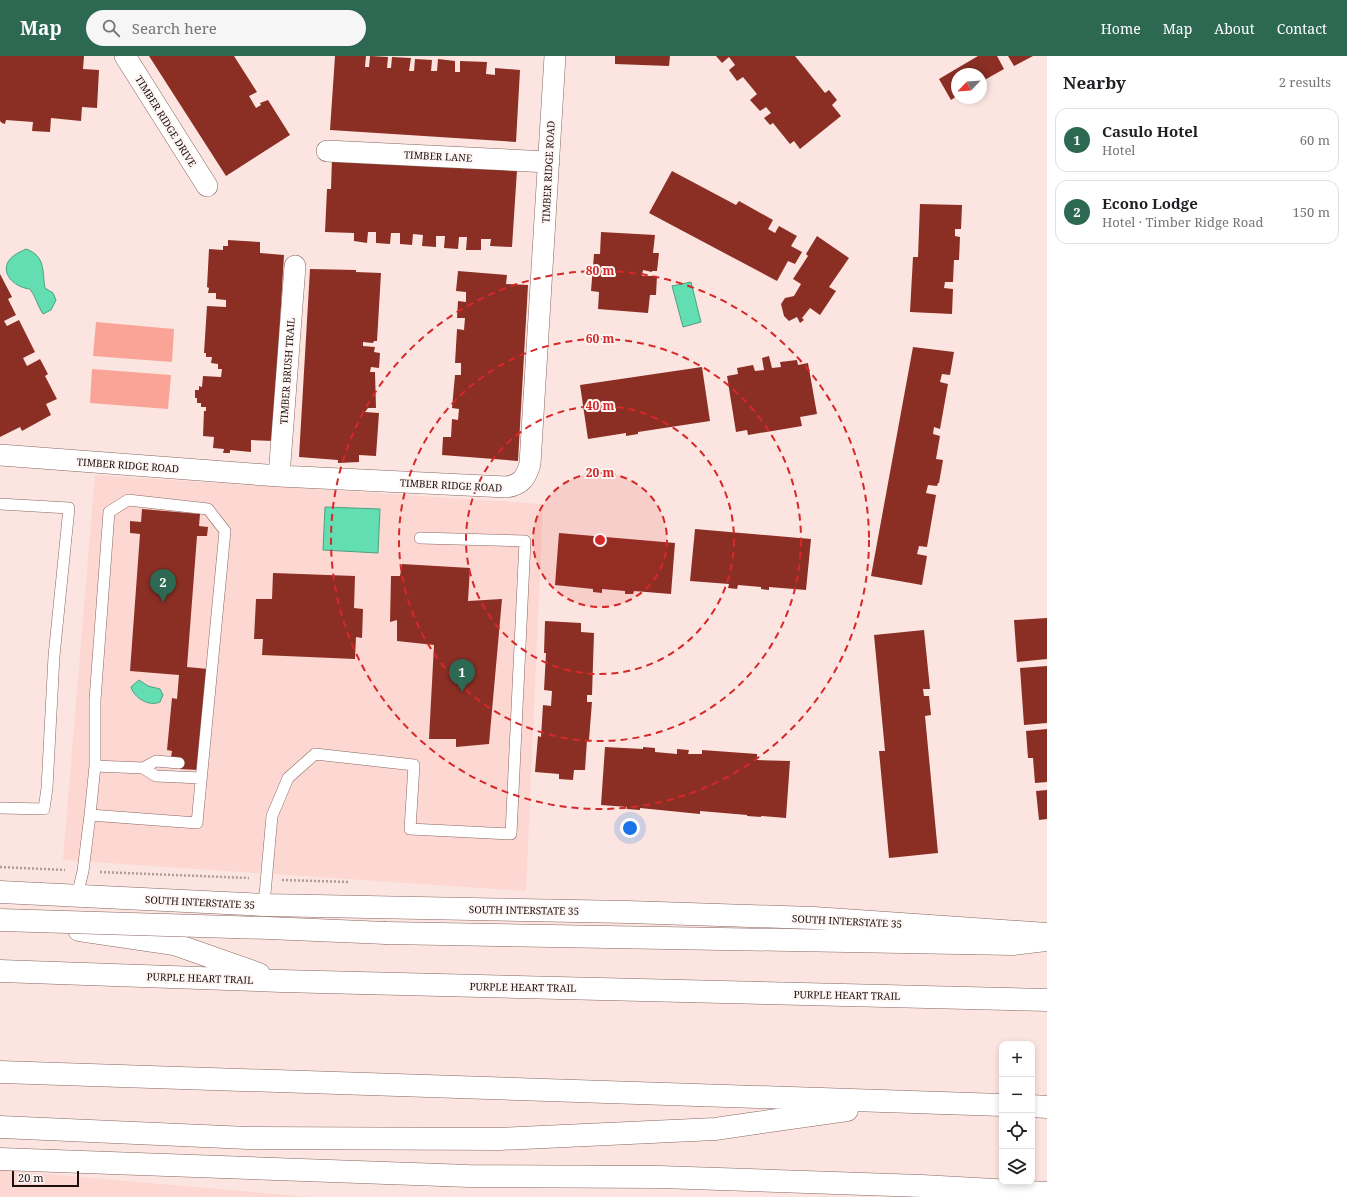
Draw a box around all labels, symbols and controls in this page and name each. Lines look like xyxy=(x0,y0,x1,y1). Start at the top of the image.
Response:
search box xyxy=(86,10,366,46)
text: Map xyxy=(20,15,62,41)
icon: search xyxy=(100,17,122,39)
text: Search here xyxy=(132,18,217,38)
text: Home xyxy=(1101,19,1141,38)
text: Map xyxy=(1163,19,1192,38)
text: About xyxy=(1214,19,1255,38)
text: Contact xyxy=(1277,19,1327,38)
north arrow xyxy=(951,68,987,104)
text: Nearby xyxy=(1063,71,1126,94)
street label: TIMBER RIDGE DRIVE xyxy=(132,73,200,169)
text: 2 results xyxy=(1279,73,1331,91)
street label: TIMBER RIDGE ROAD xyxy=(538,120,558,224)
text: Casulo Hotel xyxy=(1102,121,1198,141)
text: 1 xyxy=(1073,131,1081,149)
text: 60 m xyxy=(1300,131,1330,149)
text: Hotel xyxy=(1102,141,1135,159)
street label: TIMBER LANE xyxy=(404,147,472,165)
text: Econo Lodge xyxy=(1102,193,1198,213)
text: 2 xyxy=(1073,203,1081,221)
text: 150 m xyxy=(1293,203,1330,221)
text: Hotel · Timber Ridge Road xyxy=(1102,213,1264,231)
text: 80 m xyxy=(586,262,614,279)
street label: TIMBER BRUSH TRAIL xyxy=(276,317,298,425)
text: 60 m xyxy=(586,330,614,347)
text: 40 m xyxy=(586,397,614,414)
street label: TIMBER RIDGE ROAD xyxy=(76,454,180,476)
text: 20 m xyxy=(586,464,614,481)
street label: TIMBER RIDGE ROAD xyxy=(399,475,503,495)
centre of rings xyxy=(593,533,607,547)
pin: 2 xyxy=(150,569,176,602)
pin: 1 xyxy=(449,659,475,692)
your location xyxy=(620,818,640,838)
street label: SOUTH INTERSTATE 35 xyxy=(145,892,255,912)
street label: SOUTH INTERSTATE 35 xyxy=(469,902,579,918)
street label: SOUTH INTERSTATE 35 xyxy=(792,911,902,931)
street label: PURPLE HEART TRAIL xyxy=(146,969,254,987)
street label: PURPLE HEART TRAIL xyxy=(469,979,577,995)
street label: PURPLE HEART TRAIL xyxy=(793,987,901,1003)
map controls xyxy=(999,1041,1035,1185)
button: + xyxy=(999,1041,1035,1077)
button: − xyxy=(999,1077,1035,1113)
button: locate xyxy=(999,1113,1035,1149)
button: layers xyxy=(999,1149,1035,1185)
scale bar xyxy=(12,1169,79,1188)
text: 20 m xyxy=(18,1170,44,1185)

